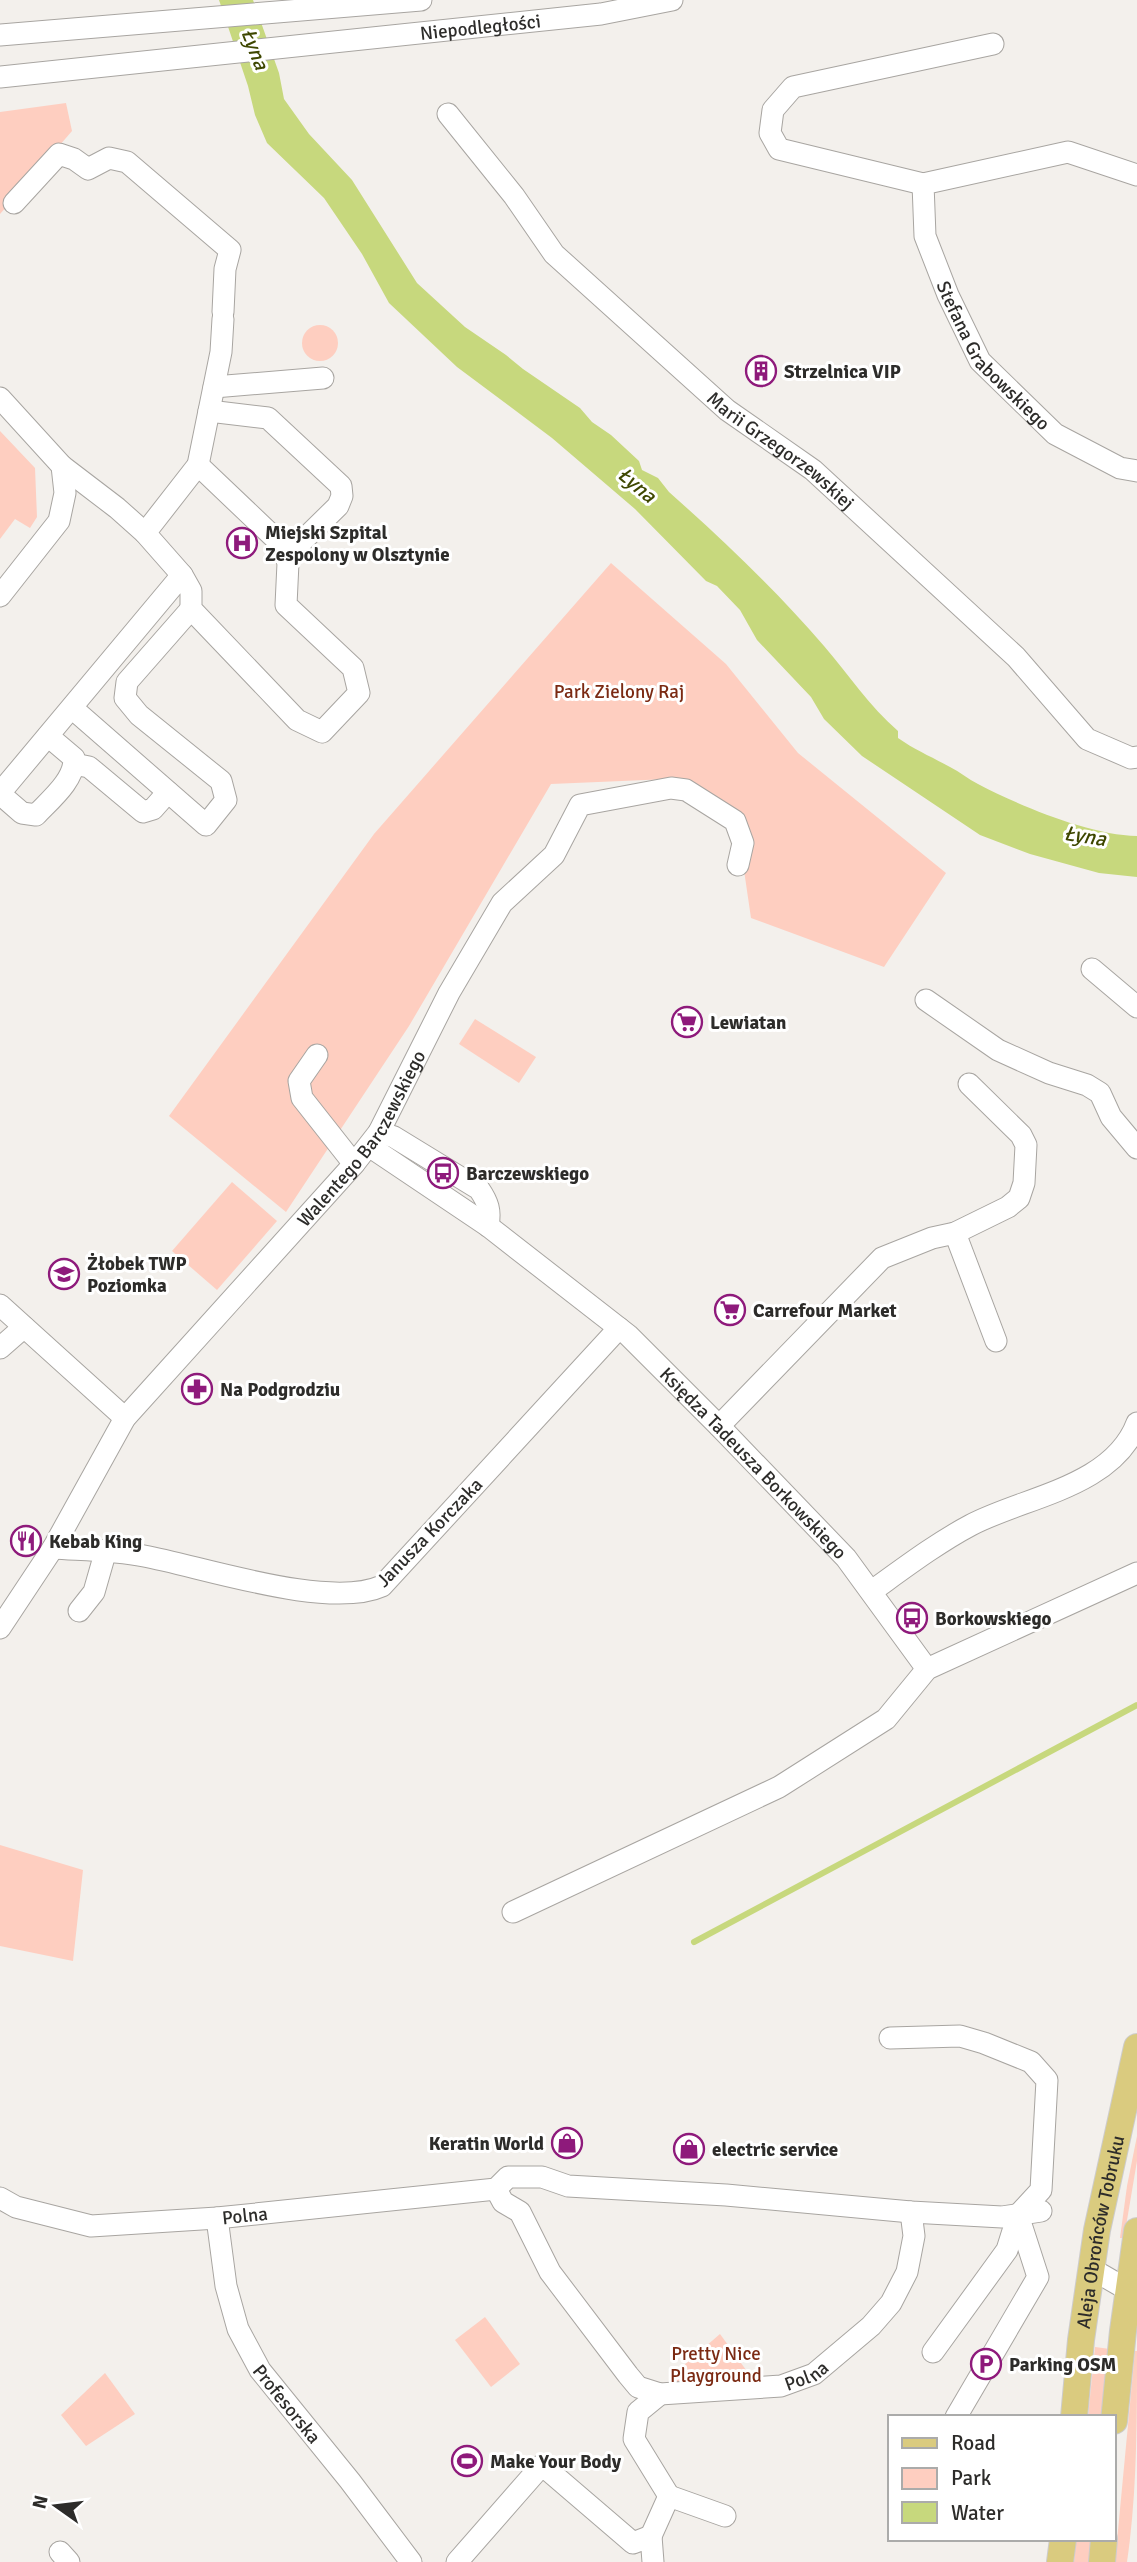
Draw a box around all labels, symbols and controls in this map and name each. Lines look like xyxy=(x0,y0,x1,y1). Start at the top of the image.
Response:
street label: Niepodległości xyxy=(419,9,542,46)
water label: Łyna xyxy=(235,25,275,75)
street label: Stefana Grabowskiego xyxy=(931,278,1055,436)
building icon: Strzelnica VIP xyxy=(744,354,778,388)
place label: Strzelnica VIP xyxy=(784,360,901,384)
street label: Marii Grzegorzewskiej xyxy=(701,387,859,515)
water label: Łyna xyxy=(613,462,662,509)
place label: Miejski Szpital Zespolony w Olsztynie xyxy=(265,521,450,567)
hospital icon: Miejski Szpital Zespolony w Olsztynie xyxy=(225,526,259,560)
park label: Park Zielony Raj xyxy=(554,680,684,704)
water label: Łyna xyxy=(1062,820,1109,852)
supermarket icon: Lewiatan xyxy=(670,1005,704,1039)
place label: Lewiatan xyxy=(710,1011,786,1035)
street label: Walentego Barczewskiego xyxy=(292,1046,431,1232)
bus stop icon: Barczewskiego xyxy=(426,1156,460,1190)
place label: Barczewskiego xyxy=(466,1162,589,1186)
place label: Żłobek TWP Poziomka xyxy=(87,1252,187,1298)
school or university icon: Żłobek TWP Poziomka xyxy=(47,1257,81,1291)
supermarket icon: Carrefour Market xyxy=(713,1293,747,1327)
place label: Carrefour Market xyxy=(753,1299,897,1323)
street label: Księdza Tadeusza Borkowskiego xyxy=(654,1363,852,1565)
pharmacy icon: Na Podgrodziu xyxy=(180,1372,214,1406)
place label: Na Podgrodziu xyxy=(220,1378,340,1402)
street label: Janusza Korczaka xyxy=(371,1473,488,1592)
restaurant icon: Kebab King xyxy=(9,1524,43,1558)
place label: Kebab King xyxy=(49,1530,142,1554)
bus stop icon: Borkowskiego xyxy=(895,1601,929,1635)
place label: Borkowskiego xyxy=(935,1607,1052,1631)
shop icon: Keratin World xyxy=(550,2126,584,2160)
place label: Keratin World xyxy=(429,2132,544,2156)
shop icon: electric service xyxy=(672,2132,706,2166)
street label: Aleja Obrońców Tobruku xyxy=(1072,2133,1130,2330)
place label: electric service xyxy=(712,2138,838,2162)
street label: Polna xyxy=(221,2202,269,2230)
park label: Pretty Nice Playground xyxy=(670,2342,762,2388)
parking icon: Parking OSM xyxy=(969,2347,1003,2381)
place label: Parking OSM xyxy=(1009,2353,1116,2377)
street label: Polna xyxy=(781,2356,834,2397)
street label: Profesorska xyxy=(247,2360,326,2449)
legend xyxy=(888,2415,1116,2541)
text: Road xyxy=(951,2430,996,2456)
sports icon: Make Your Body xyxy=(450,2444,484,2478)
place label: Make Your Body xyxy=(490,2450,622,2474)
text: Park xyxy=(951,2465,992,2491)
north arrow xyxy=(21,2471,91,2541)
text: N xyxy=(27,2493,54,2511)
text: Water xyxy=(951,2500,1004,2526)

